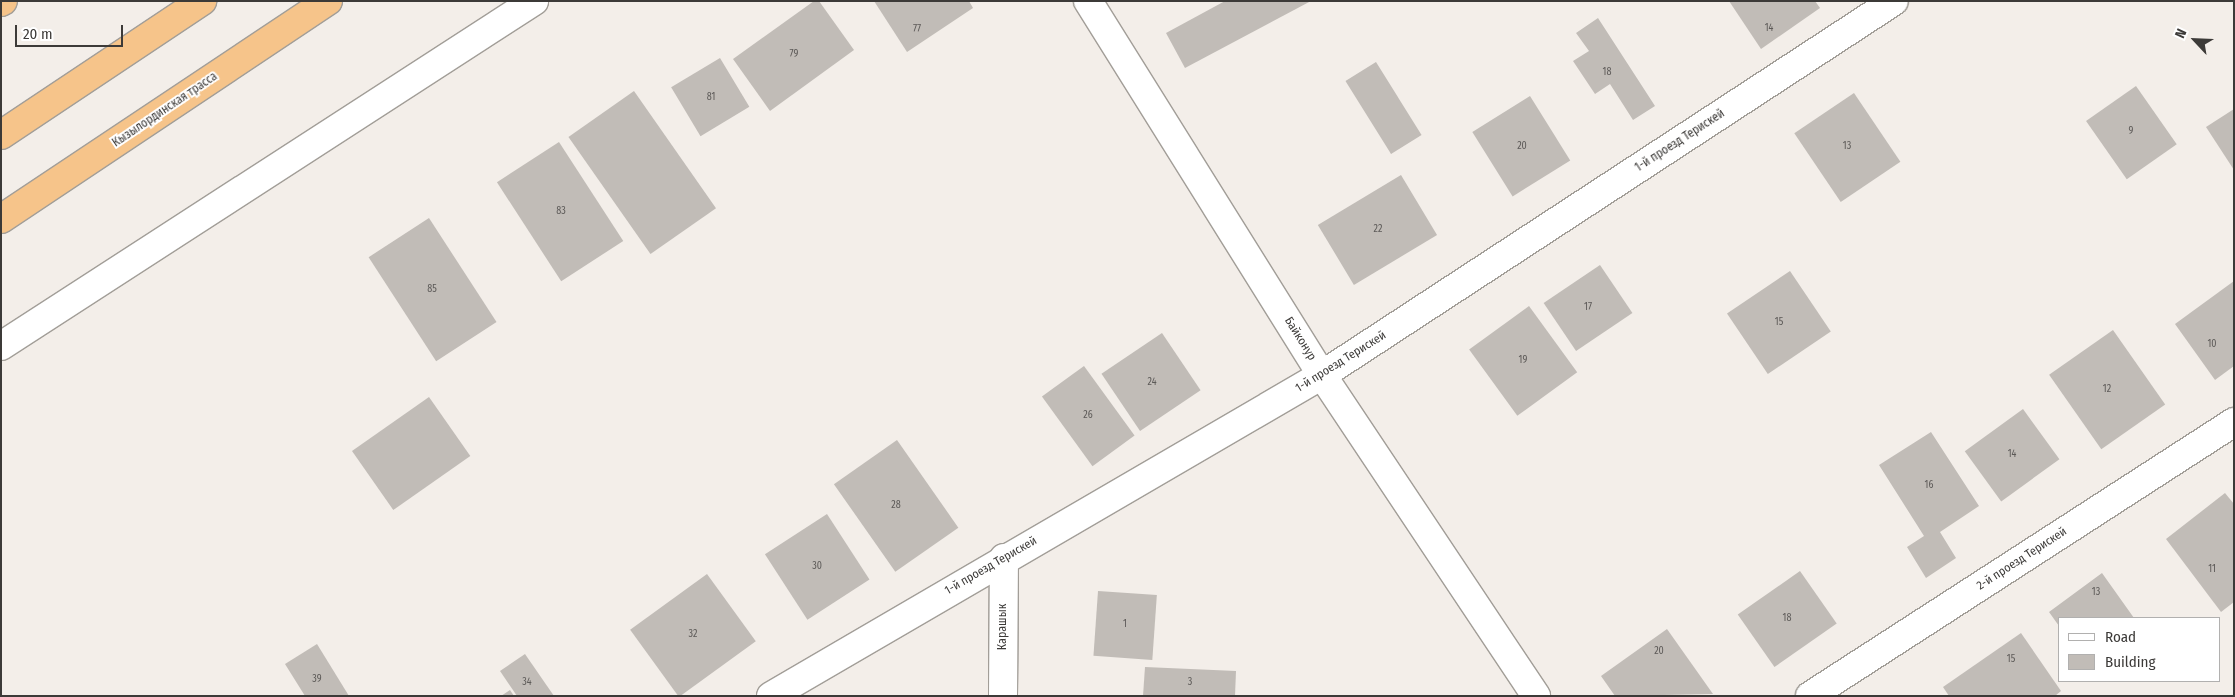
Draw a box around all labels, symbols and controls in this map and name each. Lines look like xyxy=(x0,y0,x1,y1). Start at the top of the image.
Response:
scale bar xyxy=(18,15,125,47)
north arrow xyxy=(2170,15,2220,65)
house number: 14 xyxy=(1765,23,1773,35)
house number: 77 xyxy=(913,24,921,36)
text: 20 m xyxy=(23,25,53,43)
text: N xyxy=(2171,26,2190,41)
house number: 79 xyxy=(790,49,798,61)
house number: 18 xyxy=(1603,67,1611,79)
street label: Кызылординская трасса xyxy=(110,70,220,150)
house number: 81 xyxy=(707,92,715,104)
street label: 1-й проезд Терискей xyxy=(1633,107,1727,175)
house number: 9 xyxy=(2129,126,2133,138)
house number: 20 xyxy=(1517,141,1527,153)
house number: 13 xyxy=(1843,141,1851,153)
house number: 83 xyxy=(556,206,566,218)
house number: 22 xyxy=(1374,224,1382,236)
house number: 85 xyxy=(427,284,437,296)
house number: 17 xyxy=(1584,302,1592,314)
street label: Байконур xyxy=(1281,315,1319,363)
house number: 15 xyxy=(1775,317,1783,329)
street label: 1-й проезд Терискей xyxy=(1293,328,1389,396)
house number: 10 xyxy=(2207,339,2217,351)
house number: 19 xyxy=(1519,355,1527,367)
house number: 24 xyxy=(1147,377,1157,389)
house number: 12 xyxy=(2103,384,2111,396)
house number: 26 xyxy=(1083,410,1093,422)
house number: 14 xyxy=(2008,449,2016,461)
house number: 16 xyxy=(1925,480,1933,492)
house number: 28 xyxy=(891,500,901,512)
street label: 2-й проезд Терискей xyxy=(1974,525,2070,593)
street label: 1-й проезд Терискей xyxy=(942,534,1040,598)
house number: 30 xyxy=(812,561,822,573)
house number: 11 xyxy=(2208,564,2216,576)
house number: 13 xyxy=(2092,587,2100,599)
street label: Карашык xyxy=(996,604,1010,650)
house number: 18 xyxy=(1783,613,1791,625)
legend xyxy=(2058,617,2220,682)
house number: 1 xyxy=(1123,619,1127,631)
text: Road xyxy=(2105,628,2136,646)
house number: 32 xyxy=(689,629,697,641)
house number: 20 xyxy=(1654,646,1664,658)
text: Building xyxy=(2105,653,2156,671)
house number: 15 xyxy=(2007,654,2015,666)
house number: 39 xyxy=(312,674,322,686)
house number: 34 xyxy=(522,677,532,689)
house number: 3 xyxy=(1188,677,1192,689)

